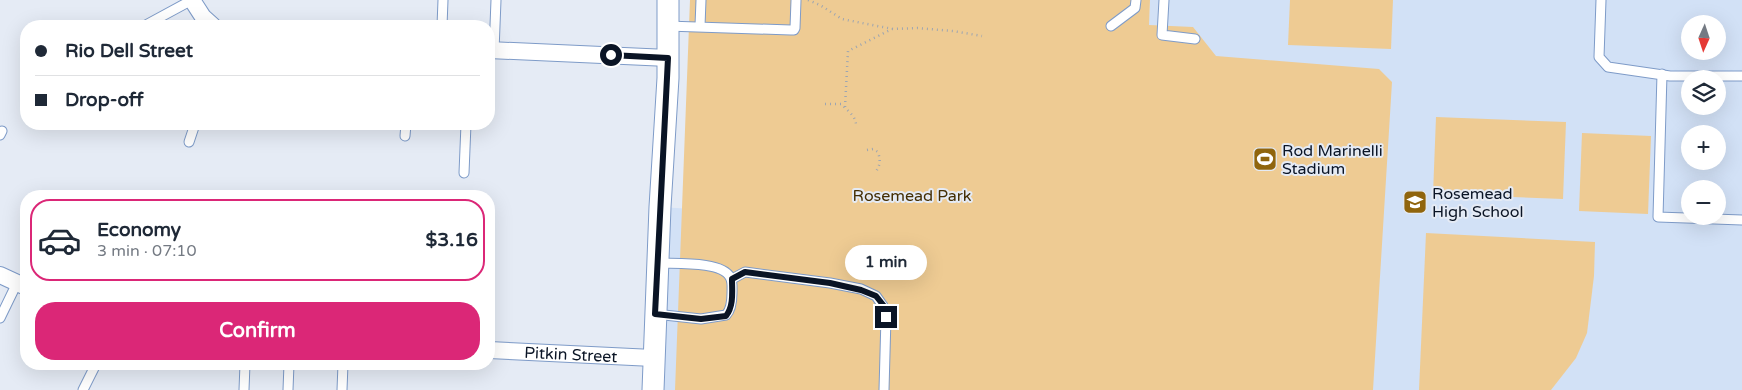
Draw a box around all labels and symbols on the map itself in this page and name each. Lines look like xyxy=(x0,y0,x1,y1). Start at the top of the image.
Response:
north arrow xyxy=(1681,15,1726,60)
route start xyxy=(600,44,622,66)
place label: Rod Marinelli Stadium xyxy=(1282,141,1383,179)
sports icon: Rod Marinelli Stadium xyxy=(1252,146,1278,172)
place label: Rosemead High School xyxy=(1432,184,1523,222)
park label: Rosemead Park xyxy=(852,186,972,206)
school or university icon: Rosemead High School xyxy=(1402,189,1428,215)
callout: 1 min xyxy=(845,244,927,280)
route end xyxy=(875,306,897,328)
street label: Pitkin Street xyxy=(524,343,618,367)

